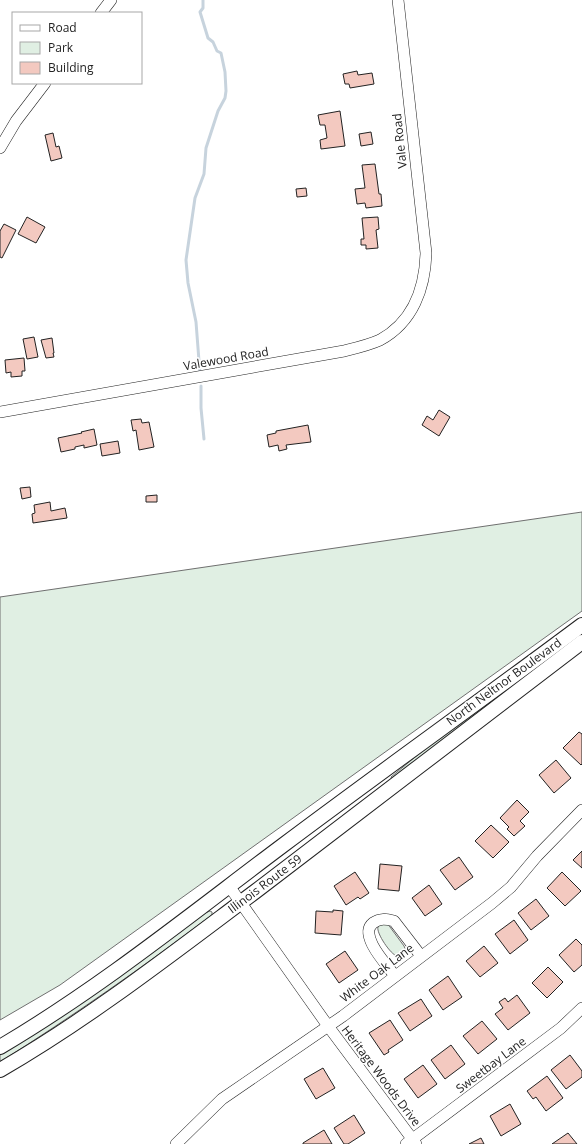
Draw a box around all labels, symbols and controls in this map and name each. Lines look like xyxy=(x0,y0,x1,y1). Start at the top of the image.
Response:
legend xyxy=(12,12,142,84)
text: Road xyxy=(48,19,77,36)
text: Park xyxy=(48,39,74,56)
text: Building xyxy=(48,59,94,76)
street label: Vale Road xyxy=(388,113,411,169)
street label: Valewood Road xyxy=(182,343,270,374)
street label: North Neltnor Boulevard xyxy=(443,634,565,729)
street label: Illinois Route 59 xyxy=(224,850,305,917)
street label: White Oak Lane xyxy=(336,939,417,1006)
street label: Heritage Woods Drive xyxy=(338,1022,425,1130)
street label: Sweetbay Lane xyxy=(452,1032,529,1097)

